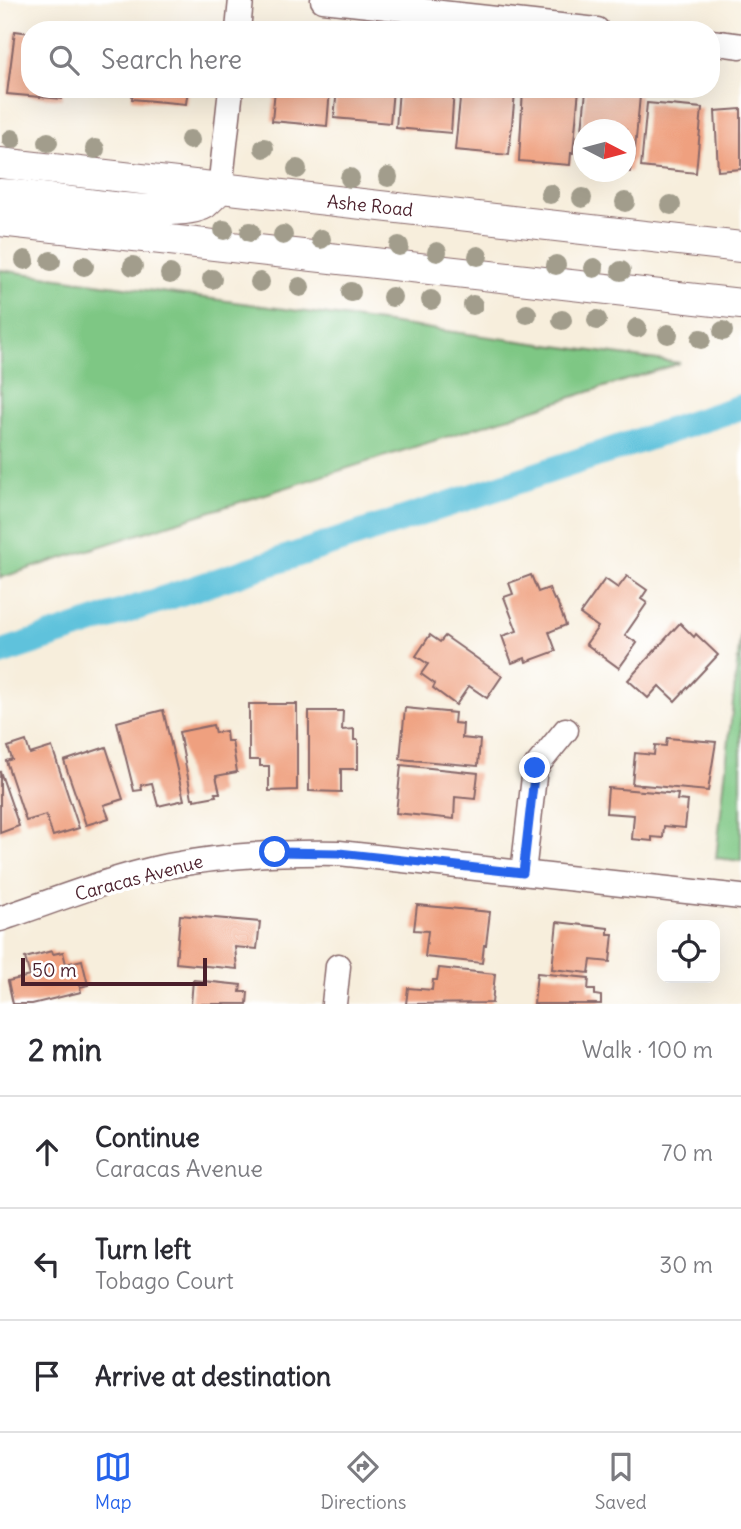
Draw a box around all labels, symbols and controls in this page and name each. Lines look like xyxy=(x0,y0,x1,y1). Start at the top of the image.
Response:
search box xyxy=(21,21,720,98)
icon: search xyxy=(45,41,83,79)
text: Search here xyxy=(101,43,242,76)
north arrow xyxy=(573,119,636,182)
street label: Ashe Road xyxy=(326,190,415,221)
route end xyxy=(519,752,550,783)
route start xyxy=(259,836,290,867)
street label: Caracas Avenue xyxy=(72,849,205,906)
map controls xyxy=(657,920,720,983)
button: locate xyxy=(657,920,720,983)
scale bar xyxy=(21,955,206,987)
text: 50 m xyxy=(32,958,77,982)
text: 2 min xyxy=(28,1031,102,1069)
text: Walk · 100 m xyxy=(582,1035,713,1064)
text: Continue xyxy=(95,1121,200,1154)
icon: ahead xyxy=(28,1133,66,1171)
text: 70 m xyxy=(661,1138,713,1167)
text: Caracas Avenue xyxy=(95,1154,263,1183)
text: Turn left xyxy=(95,1233,191,1266)
icon: left xyxy=(28,1245,66,1283)
text: 30 m xyxy=(659,1250,713,1279)
text: Tobago Court xyxy=(95,1266,234,1295)
icon: arrive xyxy=(28,1357,66,1395)
text: Arrive at destination xyxy=(95,1360,331,1393)
tab: Map xyxy=(94,1448,132,1514)
tab: Directions xyxy=(321,1448,406,1514)
tab: Saved xyxy=(595,1448,647,1514)

